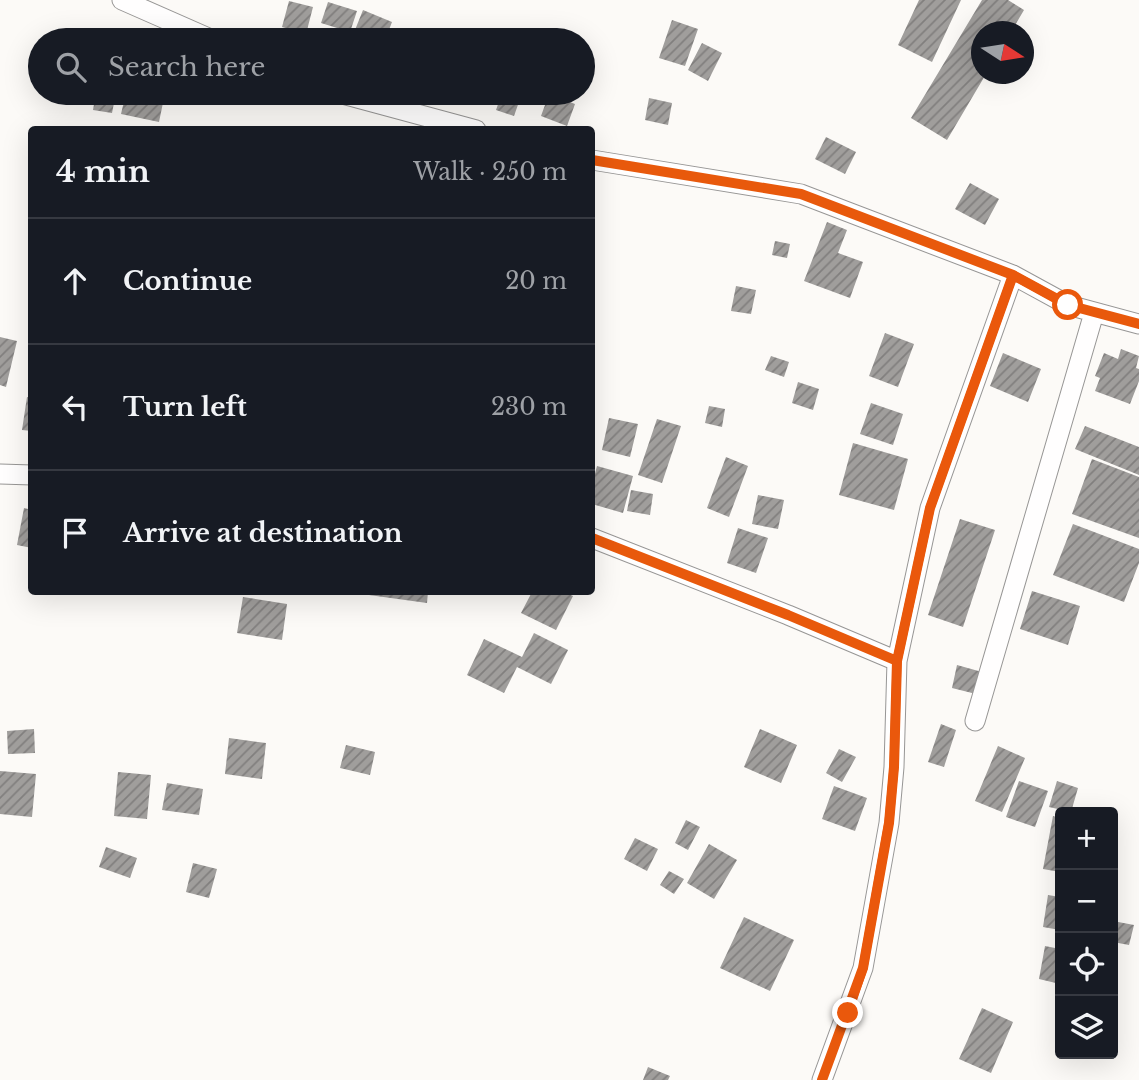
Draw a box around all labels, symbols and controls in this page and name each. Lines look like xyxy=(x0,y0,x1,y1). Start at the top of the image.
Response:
north arrow xyxy=(971,21,1034,84)
search box xyxy=(28,28,595,105)
icon: search xyxy=(52,48,90,86)
text: Search here xyxy=(108,51,265,83)
text: 4 min xyxy=(56,153,150,190)
text: Walk · 250 m xyxy=(413,158,567,186)
icon: ahead xyxy=(56,262,94,300)
text: Continue xyxy=(123,265,252,297)
text: 20 m xyxy=(505,267,567,295)
route start xyxy=(1052,289,1083,320)
icon: left xyxy=(56,388,94,426)
text: Turn left xyxy=(123,391,247,423)
text: 230 m xyxy=(491,393,567,421)
icon: arrive xyxy=(56,514,94,552)
text: Arrive at destination xyxy=(123,517,403,549)
map controls xyxy=(1055,807,1118,1059)
button: + xyxy=(1055,807,1118,870)
button: − xyxy=(1055,870,1118,933)
button: locate xyxy=(1055,933,1118,996)
button: layers xyxy=(1055,996,1118,1059)
route end xyxy=(832,997,863,1028)

